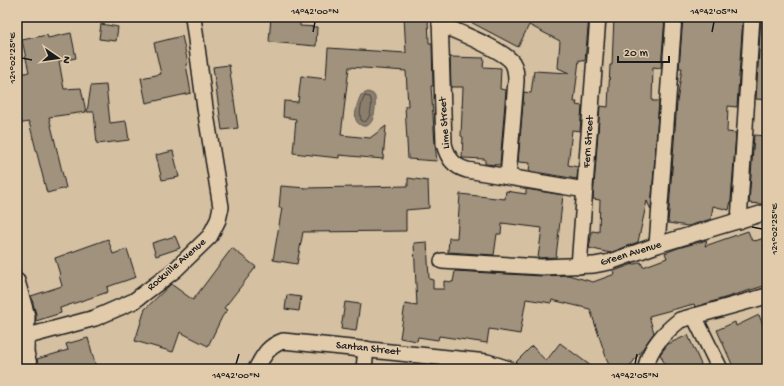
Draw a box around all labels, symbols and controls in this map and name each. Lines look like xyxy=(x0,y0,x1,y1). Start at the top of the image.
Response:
text: 14°42'00"N xyxy=(290,6,339,18)
text: 14°42'05"N xyxy=(689,6,738,18)
text: 121°02'25"E xyxy=(7,32,19,85)
north arrow xyxy=(38,38,78,78)
scale bar xyxy=(618,38,669,64)
text: 20 m xyxy=(624,47,649,61)
text: N xyxy=(59,55,72,65)
street label: Lime Street xyxy=(437,95,453,149)
street label: Fern Street xyxy=(581,114,597,170)
text: 121°02'25"E xyxy=(769,203,781,256)
street label: Rockville Avenue xyxy=(145,236,209,294)
street label: Green Avenue xyxy=(599,239,663,269)
street label: Santan Street xyxy=(335,340,402,358)
text: 14°42'00"N xyxy=(211,370,260,382)
text: 14°42'05"N xyxy=(610,370,659,382)

